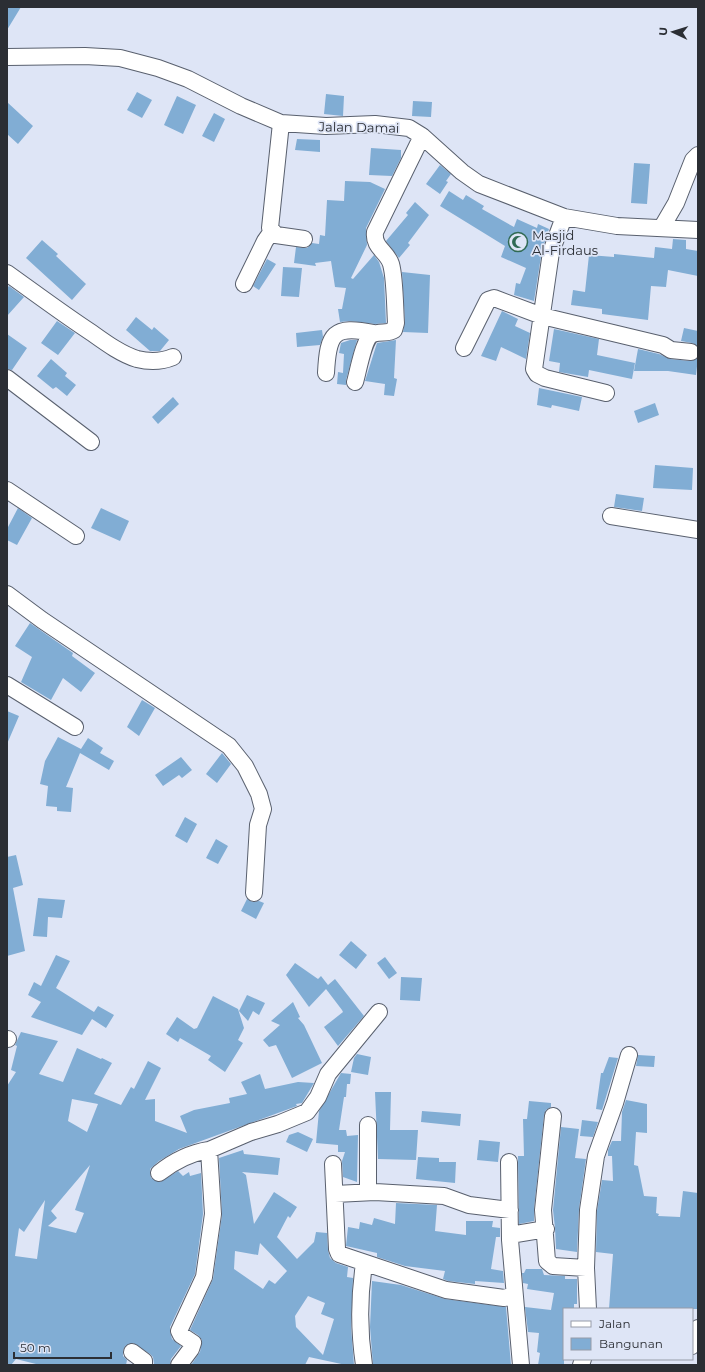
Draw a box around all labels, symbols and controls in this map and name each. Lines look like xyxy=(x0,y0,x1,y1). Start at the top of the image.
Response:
north arrow xyxy=(653,12,693,52)
text: U xyxy=(656,26,670,36)
street label: Jalan Damai xyxy=(317,118,400,136)
place label: Masjid Al-Firdaus xyxy=(532,227,598,258)
mosque icon: Masjid Al-Firdaus xyxy=(507,231,529,253)
legend xyxy=(563,1308,693,1360)
text: Jalan xyxy=(598,1316,631,1331)
scale bar xyxy=(14,1334,111,1360)
text: Bangunan xyxy=(599,1336,663,1351)
text: 50 m xyxy=(20,1340,51,1355)

